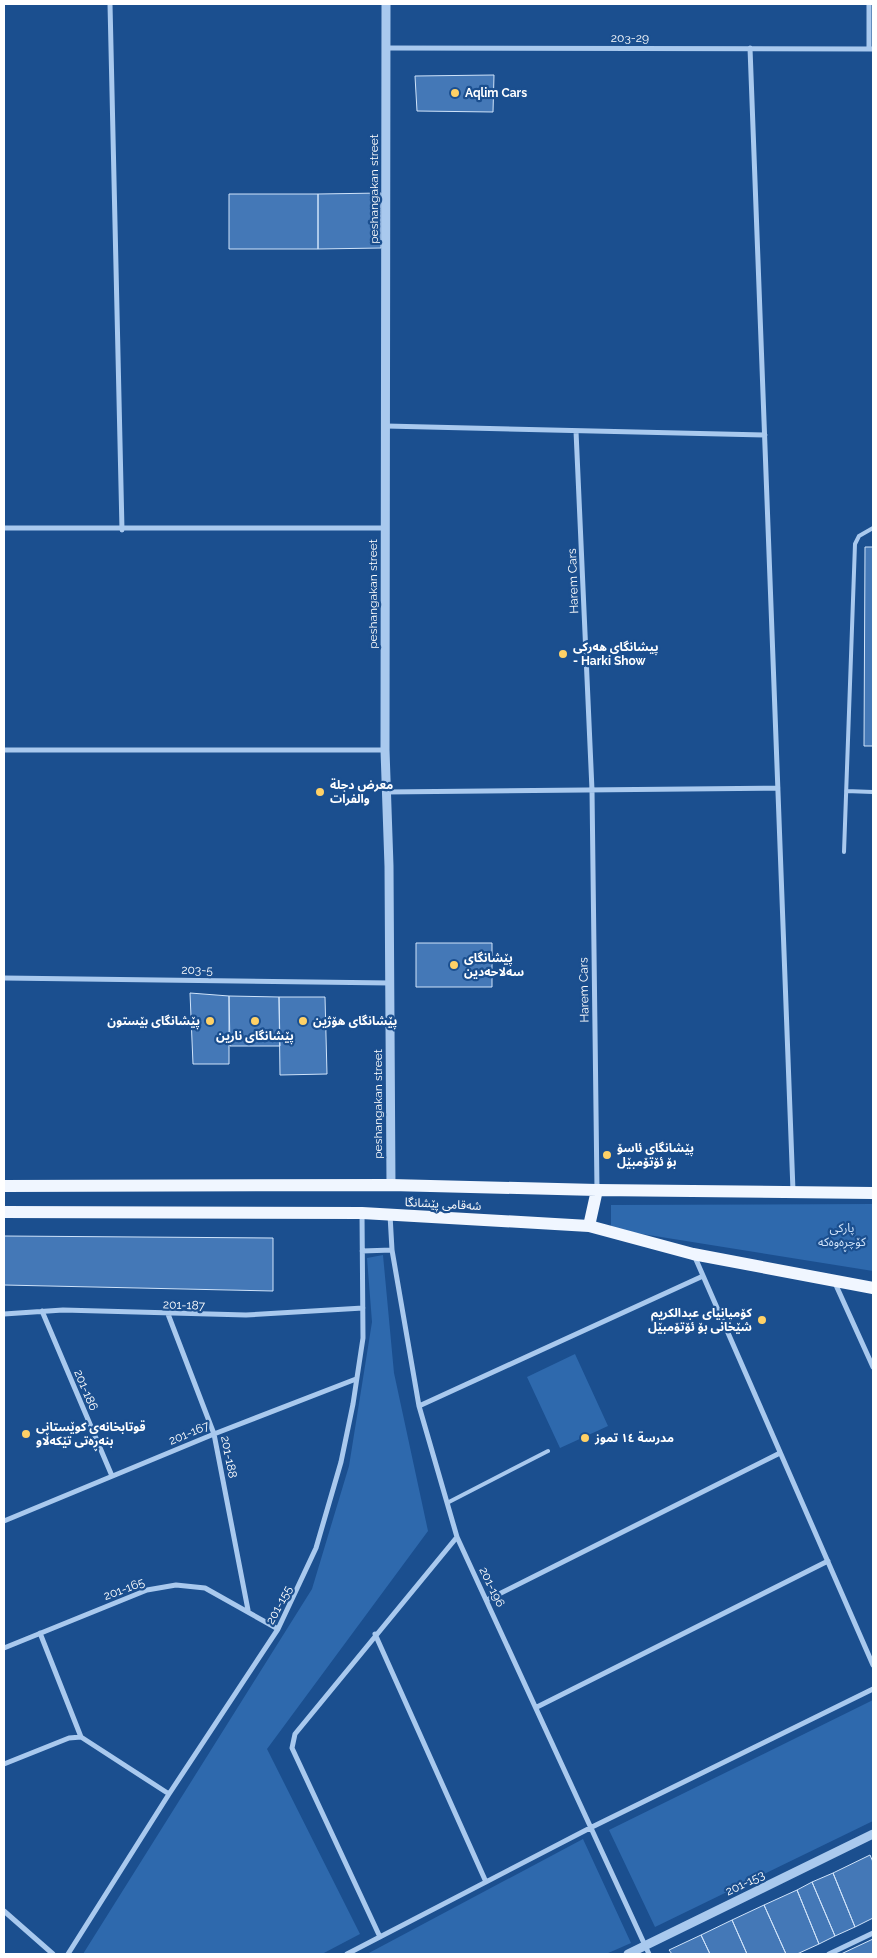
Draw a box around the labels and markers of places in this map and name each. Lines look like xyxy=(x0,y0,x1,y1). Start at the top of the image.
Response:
place label: Aqlim Cars xyxy=(465,86,527,100)
marker: Aqlim Cars xyxy=(449,87,461,99)
place label: پیشانگای هەرکی - Harki Show xyxy=(573,640,659,668)
marker: پیشانگای هەرکی - Harki Show xyxy=(557,648,569,660)
place label: معرض دجلة والفرات xyxy=(330,778,393,806)
marker: معرض دجلة والفرات xyxy=(314,786,326,798)
place label: پێشانگای سەلاحەدین xyxy=(464,951,524,979)
marker: پێشانگای سەلاحەدین xyxy=(448,959,460,971)
place label: پێشانگای بێستون xyxy=(107,1014,200,1030)
place label: پێشانگای هۆژین xyxy=(313,1014,397,1030)
marker: پێشانگای بێستون xyxy=(204,1015,216,1027)
marker: پێشانگای نارین xyxy=(249,1015,261,1027)
marker: پێشانگای هۆژین xyxy=(297,1015,309,1027)
place label: پێشانگای نارین xyxy=(216,1029,294,1045)
place label: پێشانگای ئاسۆ بۆ ئۆتۆمبێل xyxy=(617,1141,694,1169)
marker: پێشانگای ئاسۆ بۆ ئۆتۆمبێل xyxy=(601,1149,613,1161)
place label: کۆمپانیای عبدالكريم شێخانی بۆ ئۆتۆمبێل xyxy=(648,1306,753,1334)
marker: کۆمپانیای عبدالكريم شێخانی بۆ ئۆتۆمبێل xyxy=(756,1314,768,1326)
place label: قوتابخانەی کوێستانی بنەڕەتی تێکەڵاو xyxy=(36,1420,146,1452)
marker: قوتابخانەی کوێستانی بنەڕەتی تێکەڵاو xyxy=(20,1428,32,1440)
place label: مدرسة ١٤ تموز xyxy=(594,1431,674,1445)
marker: مدرسة ١٤ تموز xyxy=(579,1432,591,1444)

